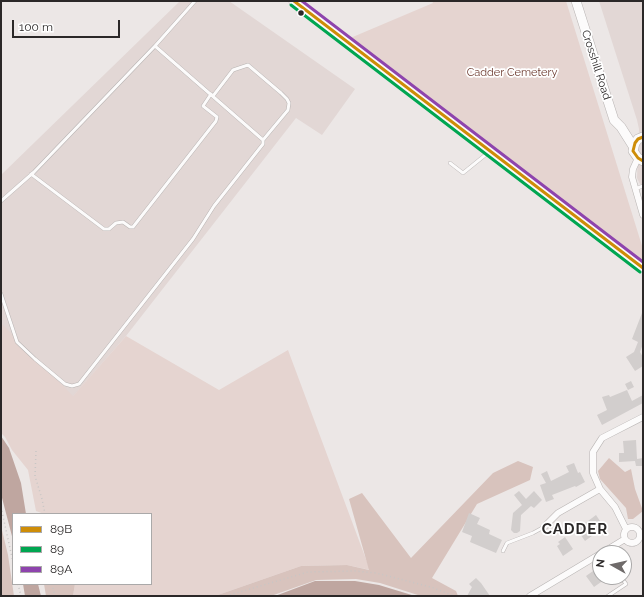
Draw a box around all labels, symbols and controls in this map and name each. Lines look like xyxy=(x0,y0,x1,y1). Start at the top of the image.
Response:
unlabelled marker xyxy=(296,8,306,18)
scale bar xyxy=(14,12,122,38)
text: 100 m xyxy=(19,20,53,34)
street label: Crosshill Road xyxy=(579,29,613,101)
park label: Cadder Cemetery xyxy=(467,66,557,80)
legend xyxy=(12,513,152,585)
district label: CADDER xyxy=(542,520,608,538)
text: 89B xyxy=(50,522,72,536)
text: 89 xyxy=(50,542,64,556)
north arrow xyxy=(592,545,632,585)
text: N xyxy=(594,558,608,568)
text: 89A xyxy=(50,562,72,576)

